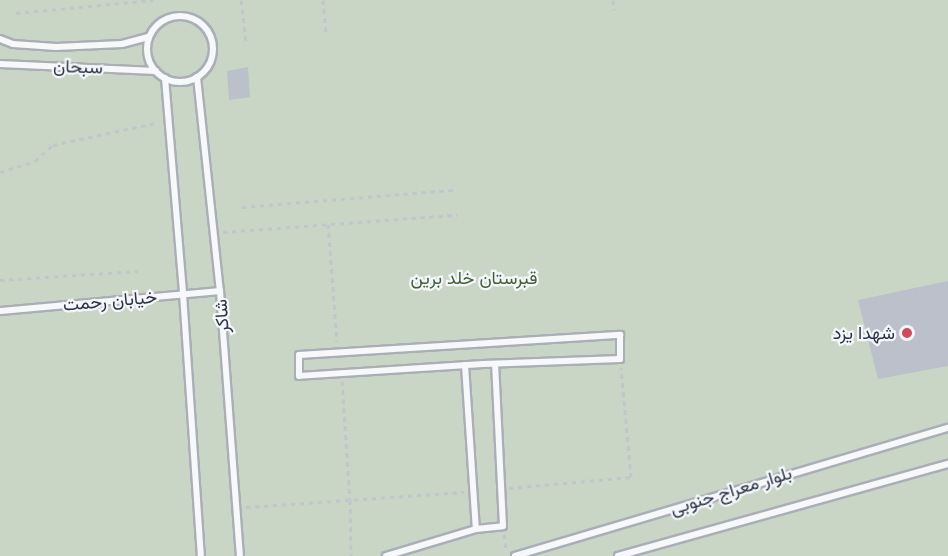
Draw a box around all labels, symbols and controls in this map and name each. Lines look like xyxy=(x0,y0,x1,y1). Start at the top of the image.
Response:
street label: سبحان xyxy=(53,55,103,79)
park label: قبرستان خلد برین xyxy=(411,267,537,289)
street label: خیابان رحمت xyxy=(62,286,158,316)
street label: شاکر xyxy=(210,298,234,334)
place label: شهدا یزد xyxy=(833,322,895,344)
marker: شهدا یزد xyxy=(900,326,914,340)
street label: بلوار معراج جنوبی xyxy=(668,462,794,520)

